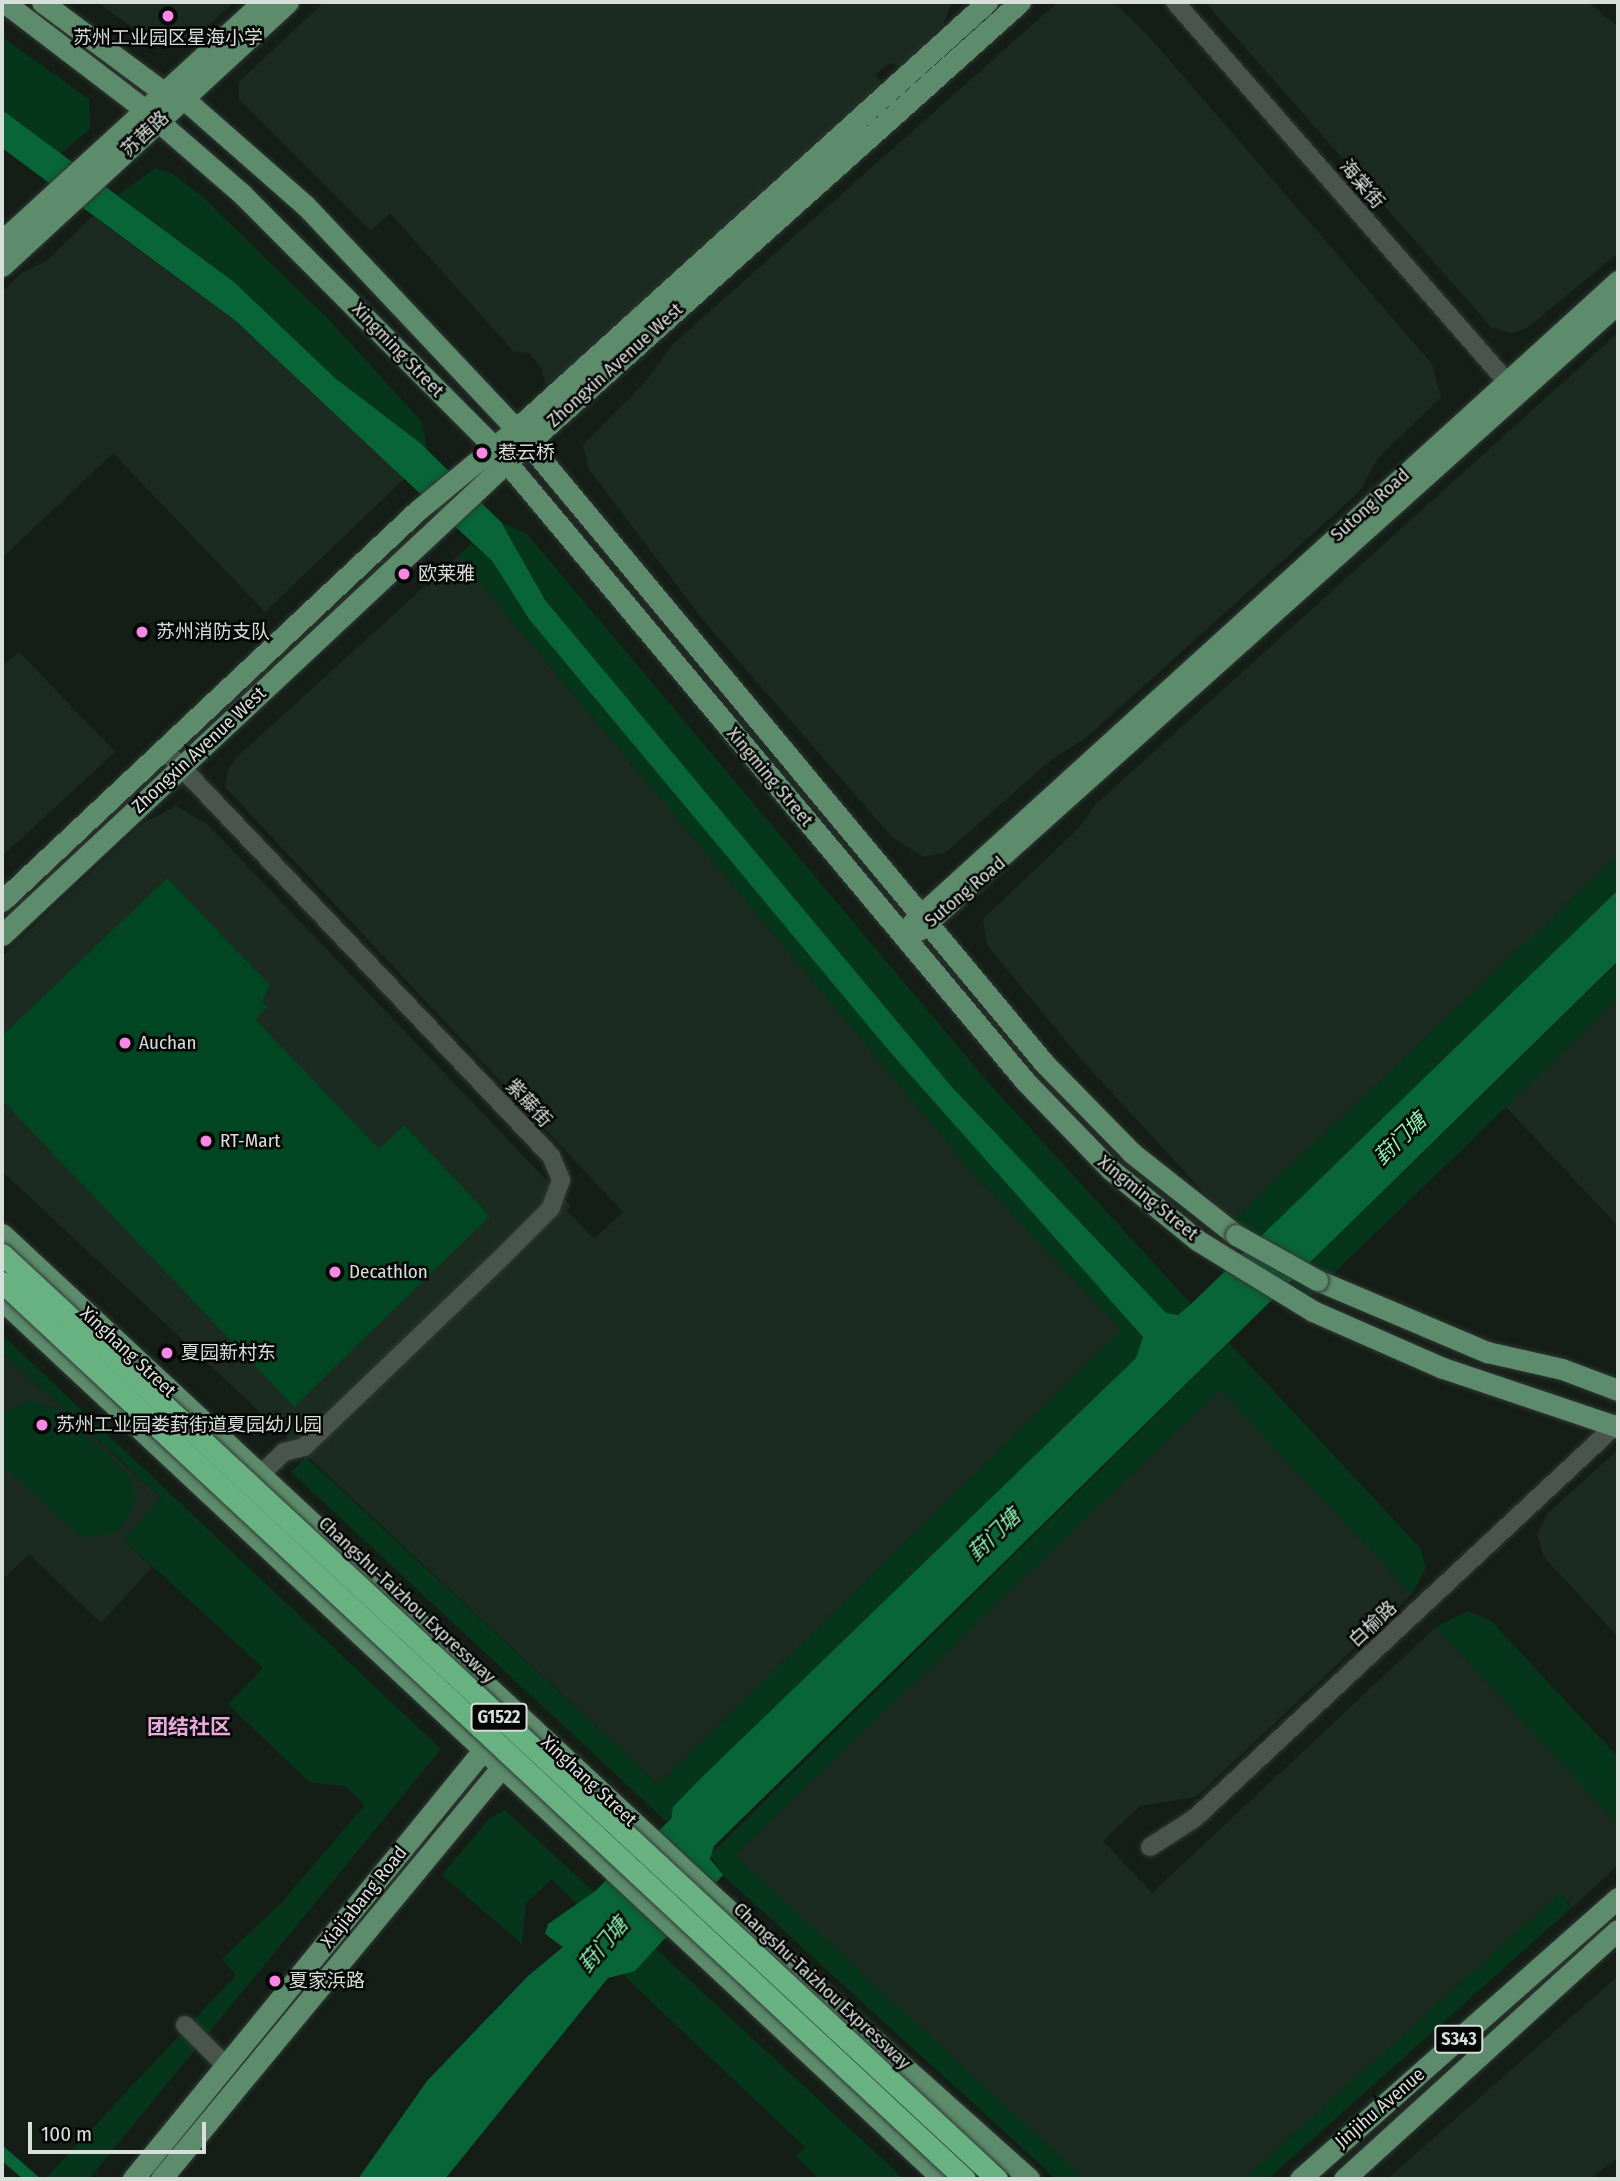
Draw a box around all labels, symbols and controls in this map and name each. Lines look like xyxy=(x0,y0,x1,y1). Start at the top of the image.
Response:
marker: 苏州工业园区星海小学 xyxy=(160,8,176,24)
place label: 苏州工业园区星海小学 xyxy=(73,27,263,49)
street label: 苏茜路 xyxy=(116,106,174,162)
street label: 海棠街 xyxy=(1335,155,1389,213)
street label: Xingming Street xyxy=(347,298,449,402)
street label: Zhongxin Avenue West xyxy=(542,298,688,432)
place label: 惹云桥 xyxy=(498,442,555,464)
marker: 惹云桥 xyxy=(472,443,492,463)
street label: Sutong Road xyxy=(1326,464,1414,546)
place label: 欧莱雅 xyxy=(418,563,475,585)
marker: 欧莱雅 xyxy=(396,566,412,582)
place label: 苏州消防支队 xyxy=(156,621,270,643)
marker: 苏州消防支队 xyxy=(134,624,150,640)
street label: Zhongxin Avenue West xyxy=(127,682,271,818)
street label: Xingming Street xyxy=(722,723,818,831)
street label: Sutong Road xyxy=(920,852,1010,932)
place label: Auchan xyxy=(139,1032,196,1054)
marker: Auchan xyxy=(117,1035,133,1051)
street label: 紫藤街 xyxy=(501,1074,557,1132)
water label: 葑门塘 xyxy=(1369,1108,1431,1170)
place label: RT-Mart xyxy=(220,1130,280,1152)
marker: RT-Mart xyxy=(198,1133,214,1149)
street label: Xingming Street xyxy=(1093,1151,1203,1245)
place label: Decathlon xyxy=(349,1261,428,1283)
marker: Decathlon xyxy=(327,1264,343,1280)
street label: Xinghang Street xyxy=(75,1302,181,1402)
place label: 夏园新村东 xyxy=(181,1342,276,1364)
marker: 夏园新村东 xyxy=(159,1345,175,1361)
place label: 苏州工业园娄葑街道夏园幼儿园 xyxy=(56,1414,322,1436)
marker: 苏州工业园娄葑街道夏园幼儿园 xyxy=(34,1417,50,1433)
water label: 葑门塘 xyxy=(963,1504,1025,1566)
street label: Changshu-Taizhou Expressway xyxy=(314,1512,500,1688)
street label: 白榆路 xyxy=(1344,1596,1402,1652)
road number: G1522 xyxy=(469,1702,529,1732)
district label: 团结社区 xyxy=(147,1714,231,1740)
street label: Xinghang Street xyxy=(536,1731,642,1831)
street label: Xiajiabang Road xyxy=(316,1842,412,1952)
street label: Changshu-Taizhou Expressway xyxy=(729,1898,915,2074)
water label: 葑门塘 xyxy=(573,1913,633,1977)
place label: 夏家浜路 xyxy=(289,1970,365,1992)
marker: 夏家浜路 xyxy=(267,1973,283,1989)
road number: S343 xyxy=(1433,2024,1485,2054)
street label: Jinjihu Avenue xyxy=(1331,2063,1429,2153)
scale bar xyxy=(32,2108,210,2152)
text: 100 m xyxy=(41,2121,92,2147)

